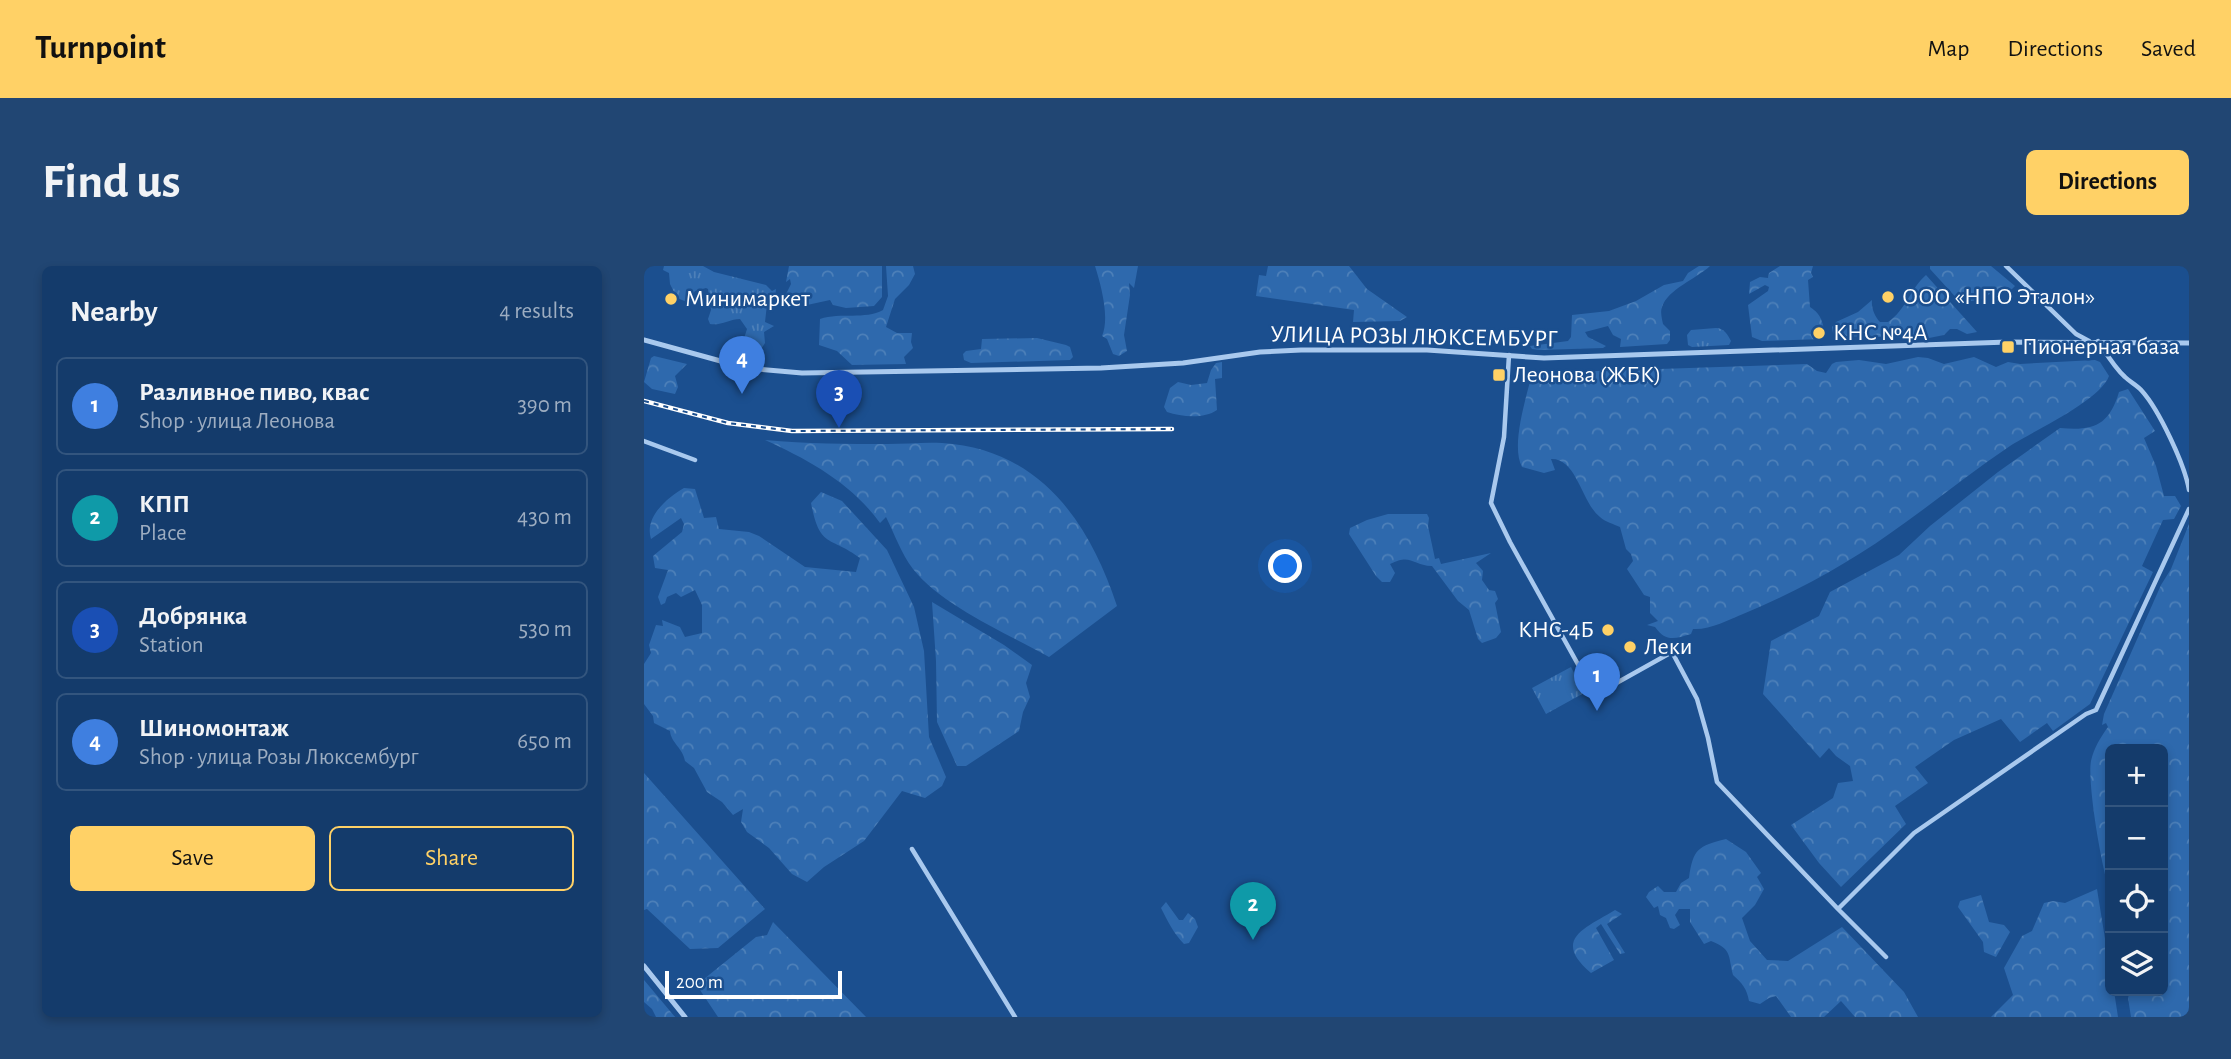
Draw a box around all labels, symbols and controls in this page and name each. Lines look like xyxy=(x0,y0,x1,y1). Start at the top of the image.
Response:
text: Turnpoint xyxy=(35,32,166,65)
text: Map xyxy=(1927,37,1969,61)
text: Directions xyxy=(2007,37,2103,61)
text: Saved xyxy=(2141,37,2196,61)
button: Directions xyxy=(2026,150,2189,215)
text: Find us xyxy=(42,158,181,207)
place label: ООО «НПО Эталон» xyxy=(1902,285,2095,309)
place label: Минимаркет xyxy=(685,287,810,311)
marker: ООО «НПО Эталон» xyxy=(1880,289,1896,305)
marker: Минимаркет xyxy=(663,291,679,307)
text: Nearby xyxy=(70,297,158,327)
text: 4 results xyxy=(499,300,574,323)
place label: КНС №4А xyxy=(1833,321,1928,345)
street label: УЛИЦА РОЗЫ ЛЮКСЕМБУРГ xyxy=(1270,322,1558,352)
marker: КНС №4А xyxy=(1811,325,1827,341)
place label: Пионерная база xyxy=(2022,335,2180,359)
pin: 4 xyxy=(719,336,765,394)
marker: Пионерная база xyxy=(2000,339,2016,355)
place label: Леонова (ЖБК) xyxy=(1513,363,1661,387)
marker: Леонова (ЖБК) xyxy=(1491,367,1507,383)
pin: 3 xyxy=(816,370,862,428)
text: Разливное пиво, квас xyxy=(139,379,370,405)
text: 1 xyxy=(91,394,99,417)
text: 390 m xyxy=(517,394,572,417)
text: Shop · улица Леонова xyxy=(139,410,335,433)
text: КПП xyxy=(139,491,190,517)
text: 2 xyxy=(90,506,100,529)
text: 430 m xyxy=(517,506,572,529)
text: Place xyxy=(139,522,187,545)
your location xyxy=(1268,549,1302,583)
text: Добрянка xyxy=(139,603,247,629)
text: 3 xyxy=(90,618,100,641)
text: 530 m xyxy=(519,618,572,641)
place label: КНС-4Б xyxy=(1518,618,1594,642)
marker: КНС-4Б xyxy=(1600,622,1616,638)
text: Station xyxy=(139,634,204,657)
place label: Леки xyxy=(1644,635,1693,659)
marker: Леки xyxy=(1622,639,1638,655)
pin: 1 xyxy=(1574,653,1620,711)
text: Шинoмонтаж xyxy=(139,715,289,741)
text: 4 xyxy=(89,730,101,753)
text: 650 m xyxy=(517,730,572,753)
map controls xyxy=(2105,744,2168,996)
button: + xyxy=(2105,744,2168,807)
text: Shop · улица Розы Люксембург xyxy=(139,746,418,769)
button: − xyxy=(2105,807,2168,870)
button: Save xyxy=(70,826,315,891)
button: Share xyxy=(329,826,574,891)
button: locate xyxy=(2105,870,2168,933)
pin: 2 xyxy=(1230,882,1276,940)
button: layers xyxy=(2105,933,2168,996)
scale bar xyxy=(665,968,842,1000)
text: 200 m xyxy=(676,973,723,992)

